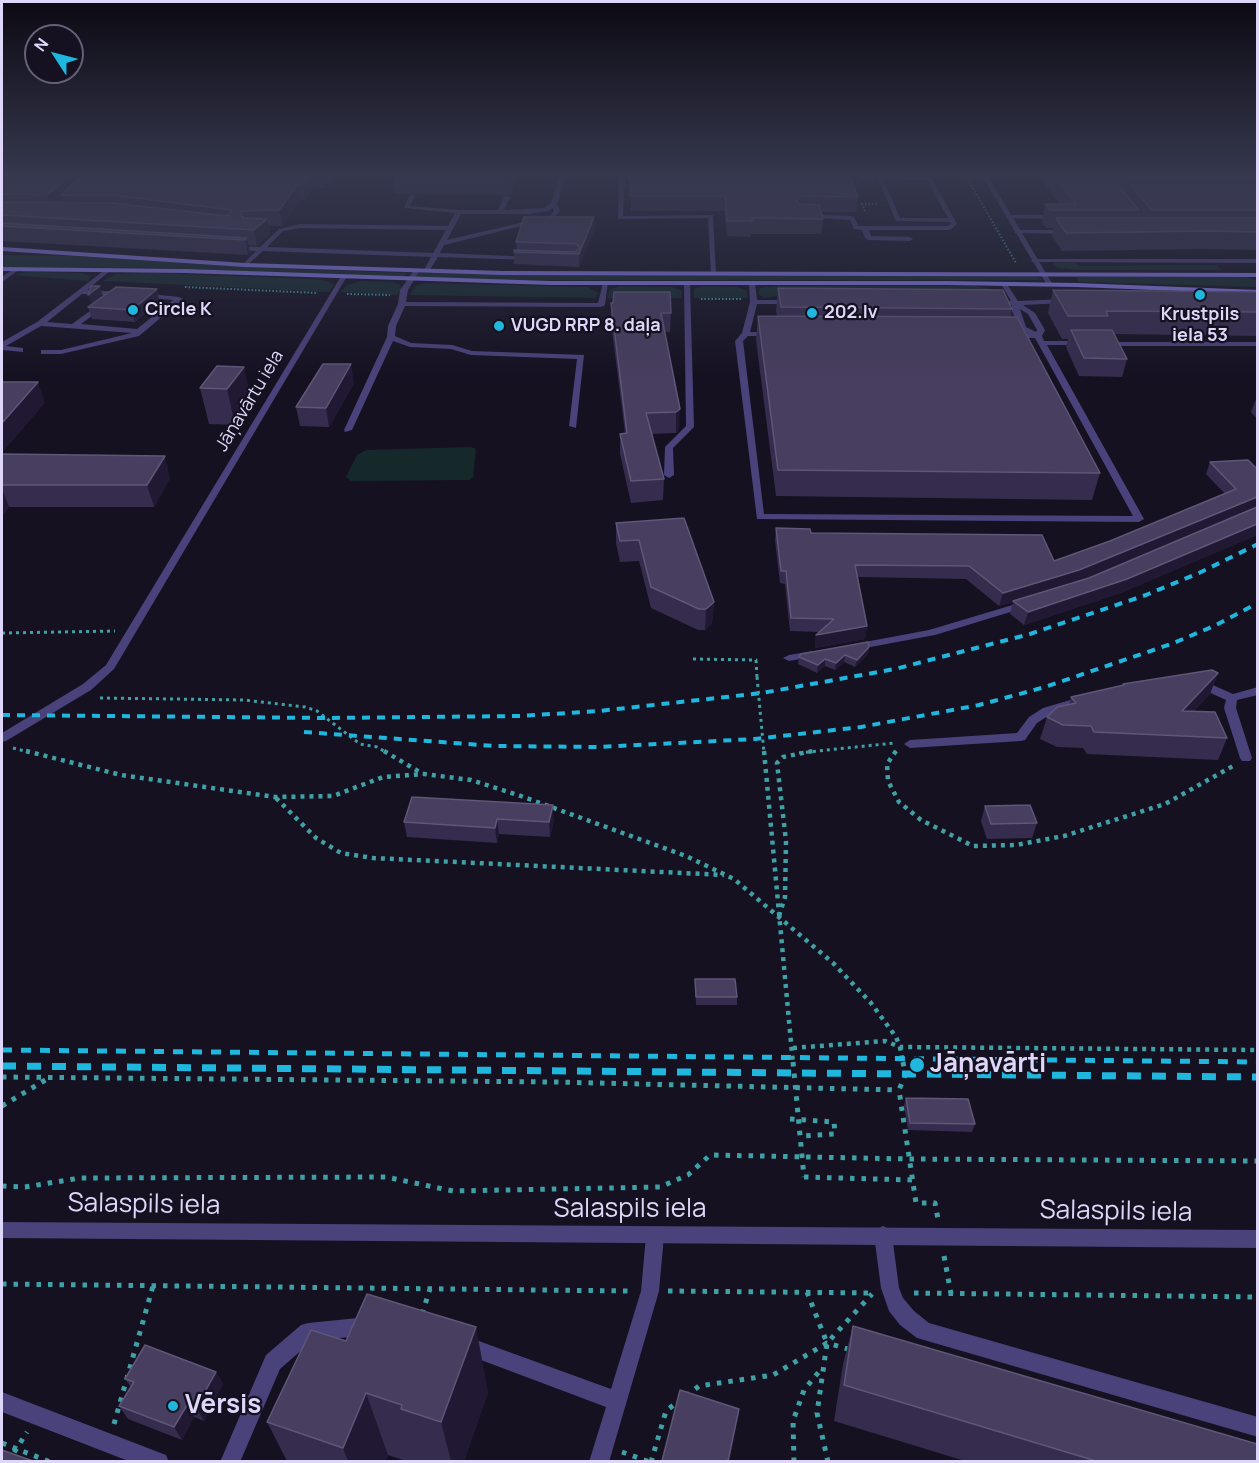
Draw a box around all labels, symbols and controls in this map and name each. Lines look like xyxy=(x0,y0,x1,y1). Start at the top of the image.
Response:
north arrow xyxy=(24,24,84,84)
text: N xyxy=(29,33,53,56)
marker: Krustpils iela 53 xyxy=(1193,288,1207,302)
place label: Circle K xyxy=(145,299,212,321)
place label: 202.lv xyxy=(824,302,878,324)
marker: Circle K xyxy=(126,303,140,317)
place label: Krustpils iela 53 xyxy=(1161,304,1239,346)
marker: 202.lv xyxy=(805,306,819,320)
place label: VUGD RRP 8. daļa xyxy=(511,315,661,337)
marker: VUGD RRP 8. daļa xyxy=(492,319,506,333)
street label: Jāņavārtu iela xyxy=(211,346,289,456)
place label: Jāņavārti xyxy=(930,1049,1046,1081)
marker: Jāņavārti xyxy=(908,1056,926,1074)
street label: Salaspils iela xyxy=(67,1188,221,1222)
street label: Salaspils iela xyxy=(554,1194,706,1226)
street label: Salaspils iela xyxy=(1039,1195,1193,1229)
place label: Vērsis xyxy=(185,1390,261,1422)
marker: Vērsis xyxy=(166,1399,180,1413)

